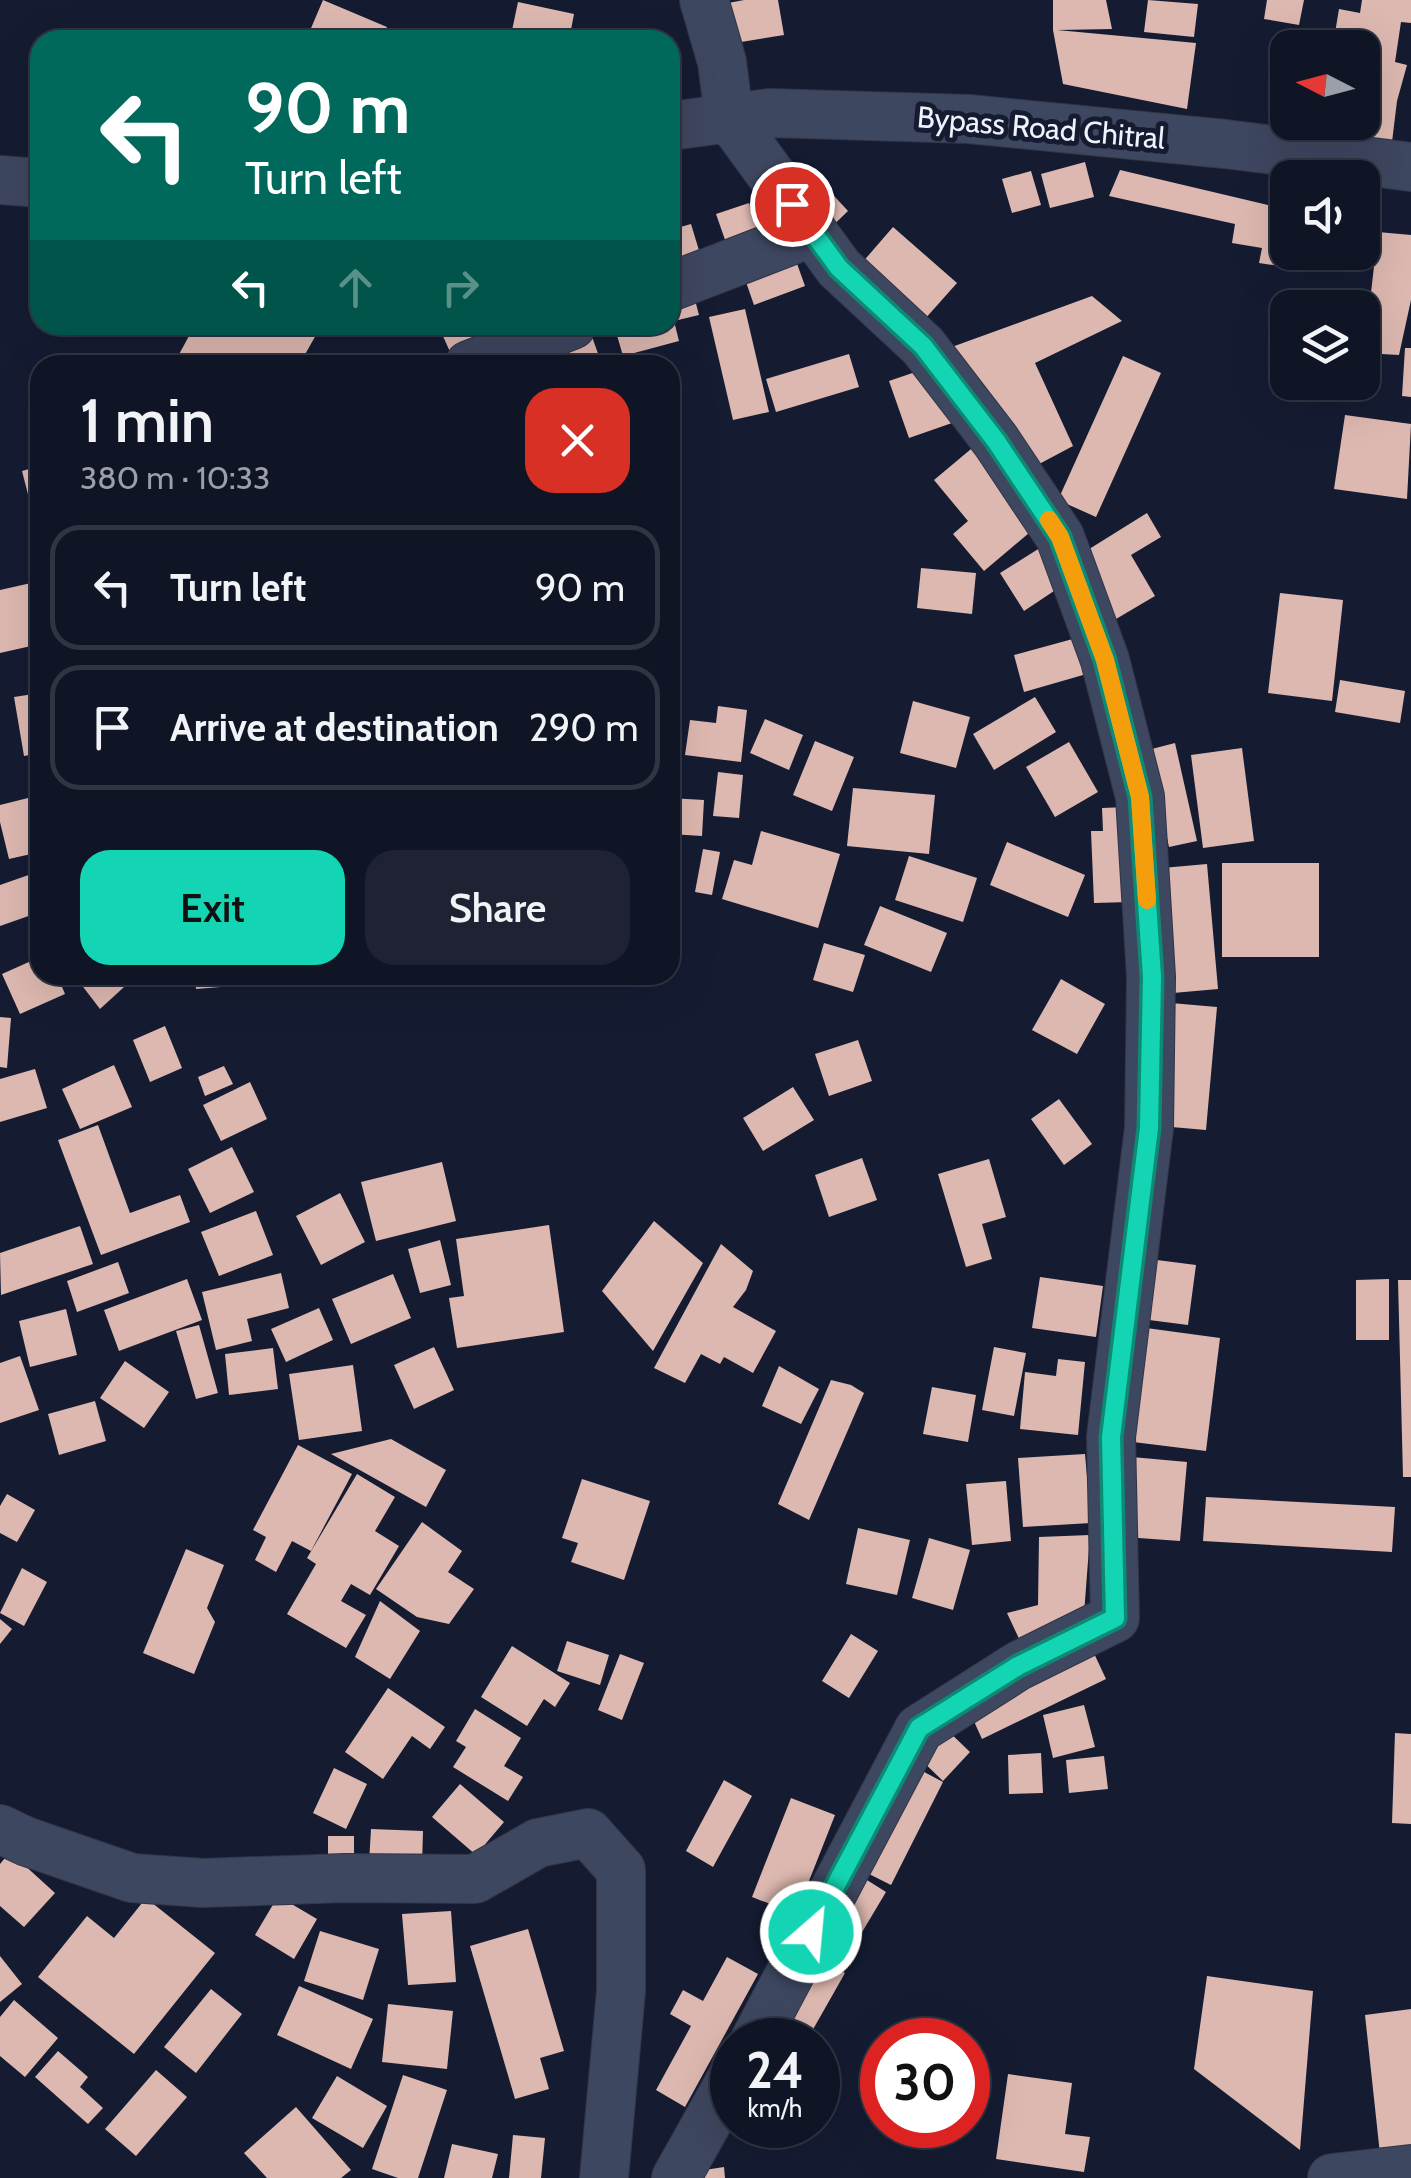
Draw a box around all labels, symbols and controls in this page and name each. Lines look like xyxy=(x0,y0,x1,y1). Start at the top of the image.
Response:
north arrow xyxy=(1270,30,1380,140)
map controls xyxy=(1270,30,1380,400)
text: 90 m xyxy=(245,65,410,151)
icon: left xyxy=(80,70,210,200)
street label: Bypass Road Chitral xyxy=(915,98,1167,157)
text: Turn left xyxy=(245,151,402,205)
button: sound xyxy=(1270,160,1380,270)
pin xyxy=(750,162,835,247)
icon: arrive xyxy=(765,177,820,232)
icon: left xyxy=(223,260,278,315)
icon: ahead xyxy=(328,260,383,315)
icon: right xyxy=(433,260,488,315)
button: layers xyxy=(1270,290,1380,400)
text: 1 min xyxy=(80,384,214,457)
button: close xyxy=(525,388,630,493)
text: 380 m · 10:33 xyxy=(80,458,270,497)
icon: left xyxy=(85,560,140,615)
text: Turn left xyxy=(170,564,306,611)
text: 90 m xyxy=(535,564,625,611)
icon: arrive xyxy=(85,700,140,755)
text: Arrive at destination xyxy=(170,704,499,751)
text: 290 m xyxy=(529,704,639,751)
button: Exit xyxy=(80,850,345,965)
button: Share xyxy=(365,850,630,965)
position arrow xyxy=(759,1880,863,1984)
speed limit sign: 30 xyxy=(860,2018,990,2148)
text: 24 xyxy=(746,2040,804,2101)
text: km/h xyxy=(748,2093,802,2123)

